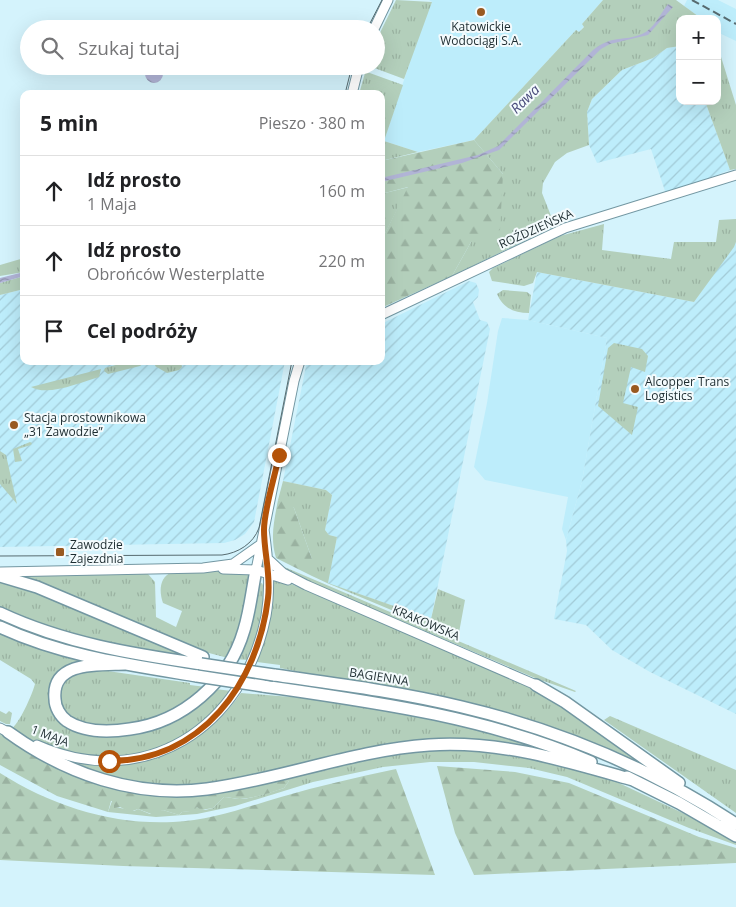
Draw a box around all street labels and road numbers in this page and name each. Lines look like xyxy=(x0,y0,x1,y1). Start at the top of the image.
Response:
street label: ROŹDZIEŃSKA xyxy=(496,204,576,253)
street label: KRAKOWSKA xyxy=(390,601,463,645)
street label: BAGIENNA xyxy=(348,663,410,690)
street label: 1 MAJA xyxy=(29,721,72,751)

